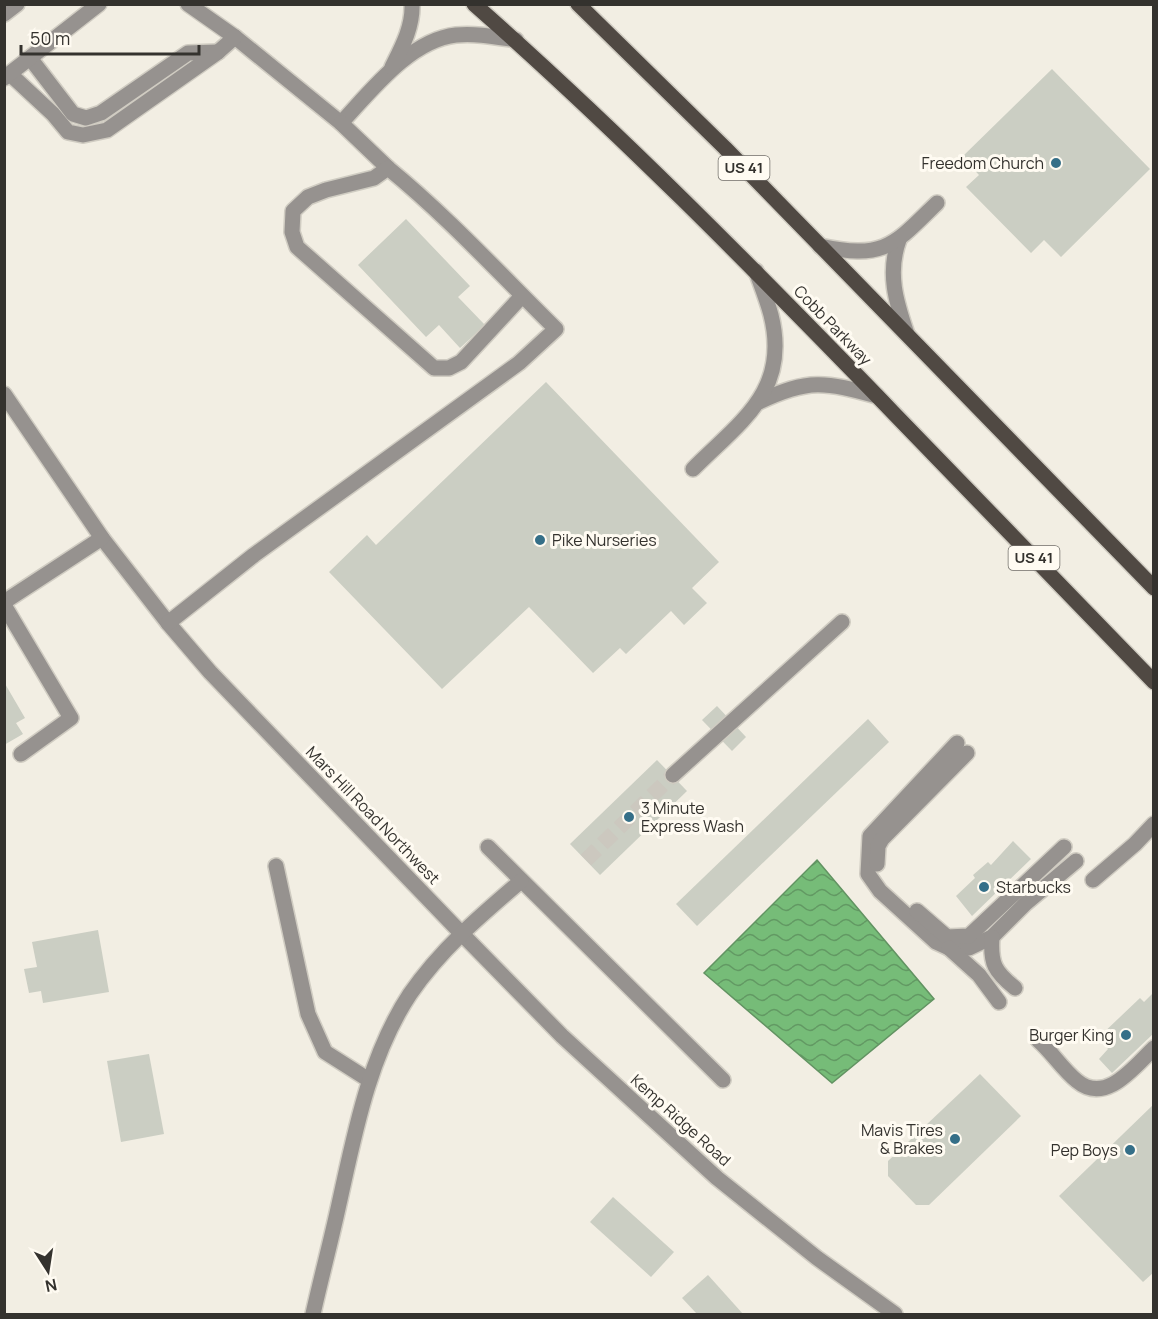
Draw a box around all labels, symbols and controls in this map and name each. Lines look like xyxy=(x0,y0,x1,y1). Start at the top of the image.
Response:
scale bar xyxy=(21,18,200,56)
text: 50 m xyxy=(30,26,70,50)
place label: Freedom Church xyxy=(921,152,1044,174)
road number: US 41 xyxy=(718,156,770,180)
marker: Freedom Church xyxy=(1049,156,1063,170)
street label: Cobb Parkway xyxy=(789,280,877,370)
place label: Pike Nurseries xyxy=(552,529,657,551)
marker: Pike Nurseries xyxy=(533,533,547,547)
road number: US 41 xyxy=(1008,546,1060,570)
street label: Mars Hill Road Northwest xyxy=(301,741,445,889)
place label: 3 Minute Express Wash xyxy=(641,797,744,837)
marker: 3 Minute Express Wash xyxy=(622,810,636,824)
place label: Starbucks xyxy=(996,876,1071,898)
marker: Starbucks xyxy=(977,880,991,894)
place label: Burger King xyxy=(1029,1024,1114,1046)
marker: Burger King xyxy=(1119,1028,1133,1042)
street label: Kemp Ridge Road xyxy=(626,1069,736,1171)
place label: Mavis Tires & Brakes xyxy=(861,1119,943,1159)
marker: Mavis Tires & Brakes xyxy=(948,1132,962,1146)
place label: Pep Boys xyxy=(1051,1139,1118,1161)
marker: Pep Boys xyxy=(1123,1143,1137,1157)
north arrow xyxy=(18,1241,78,1301)
text: N xyxy=(43,1274,59,1298)

